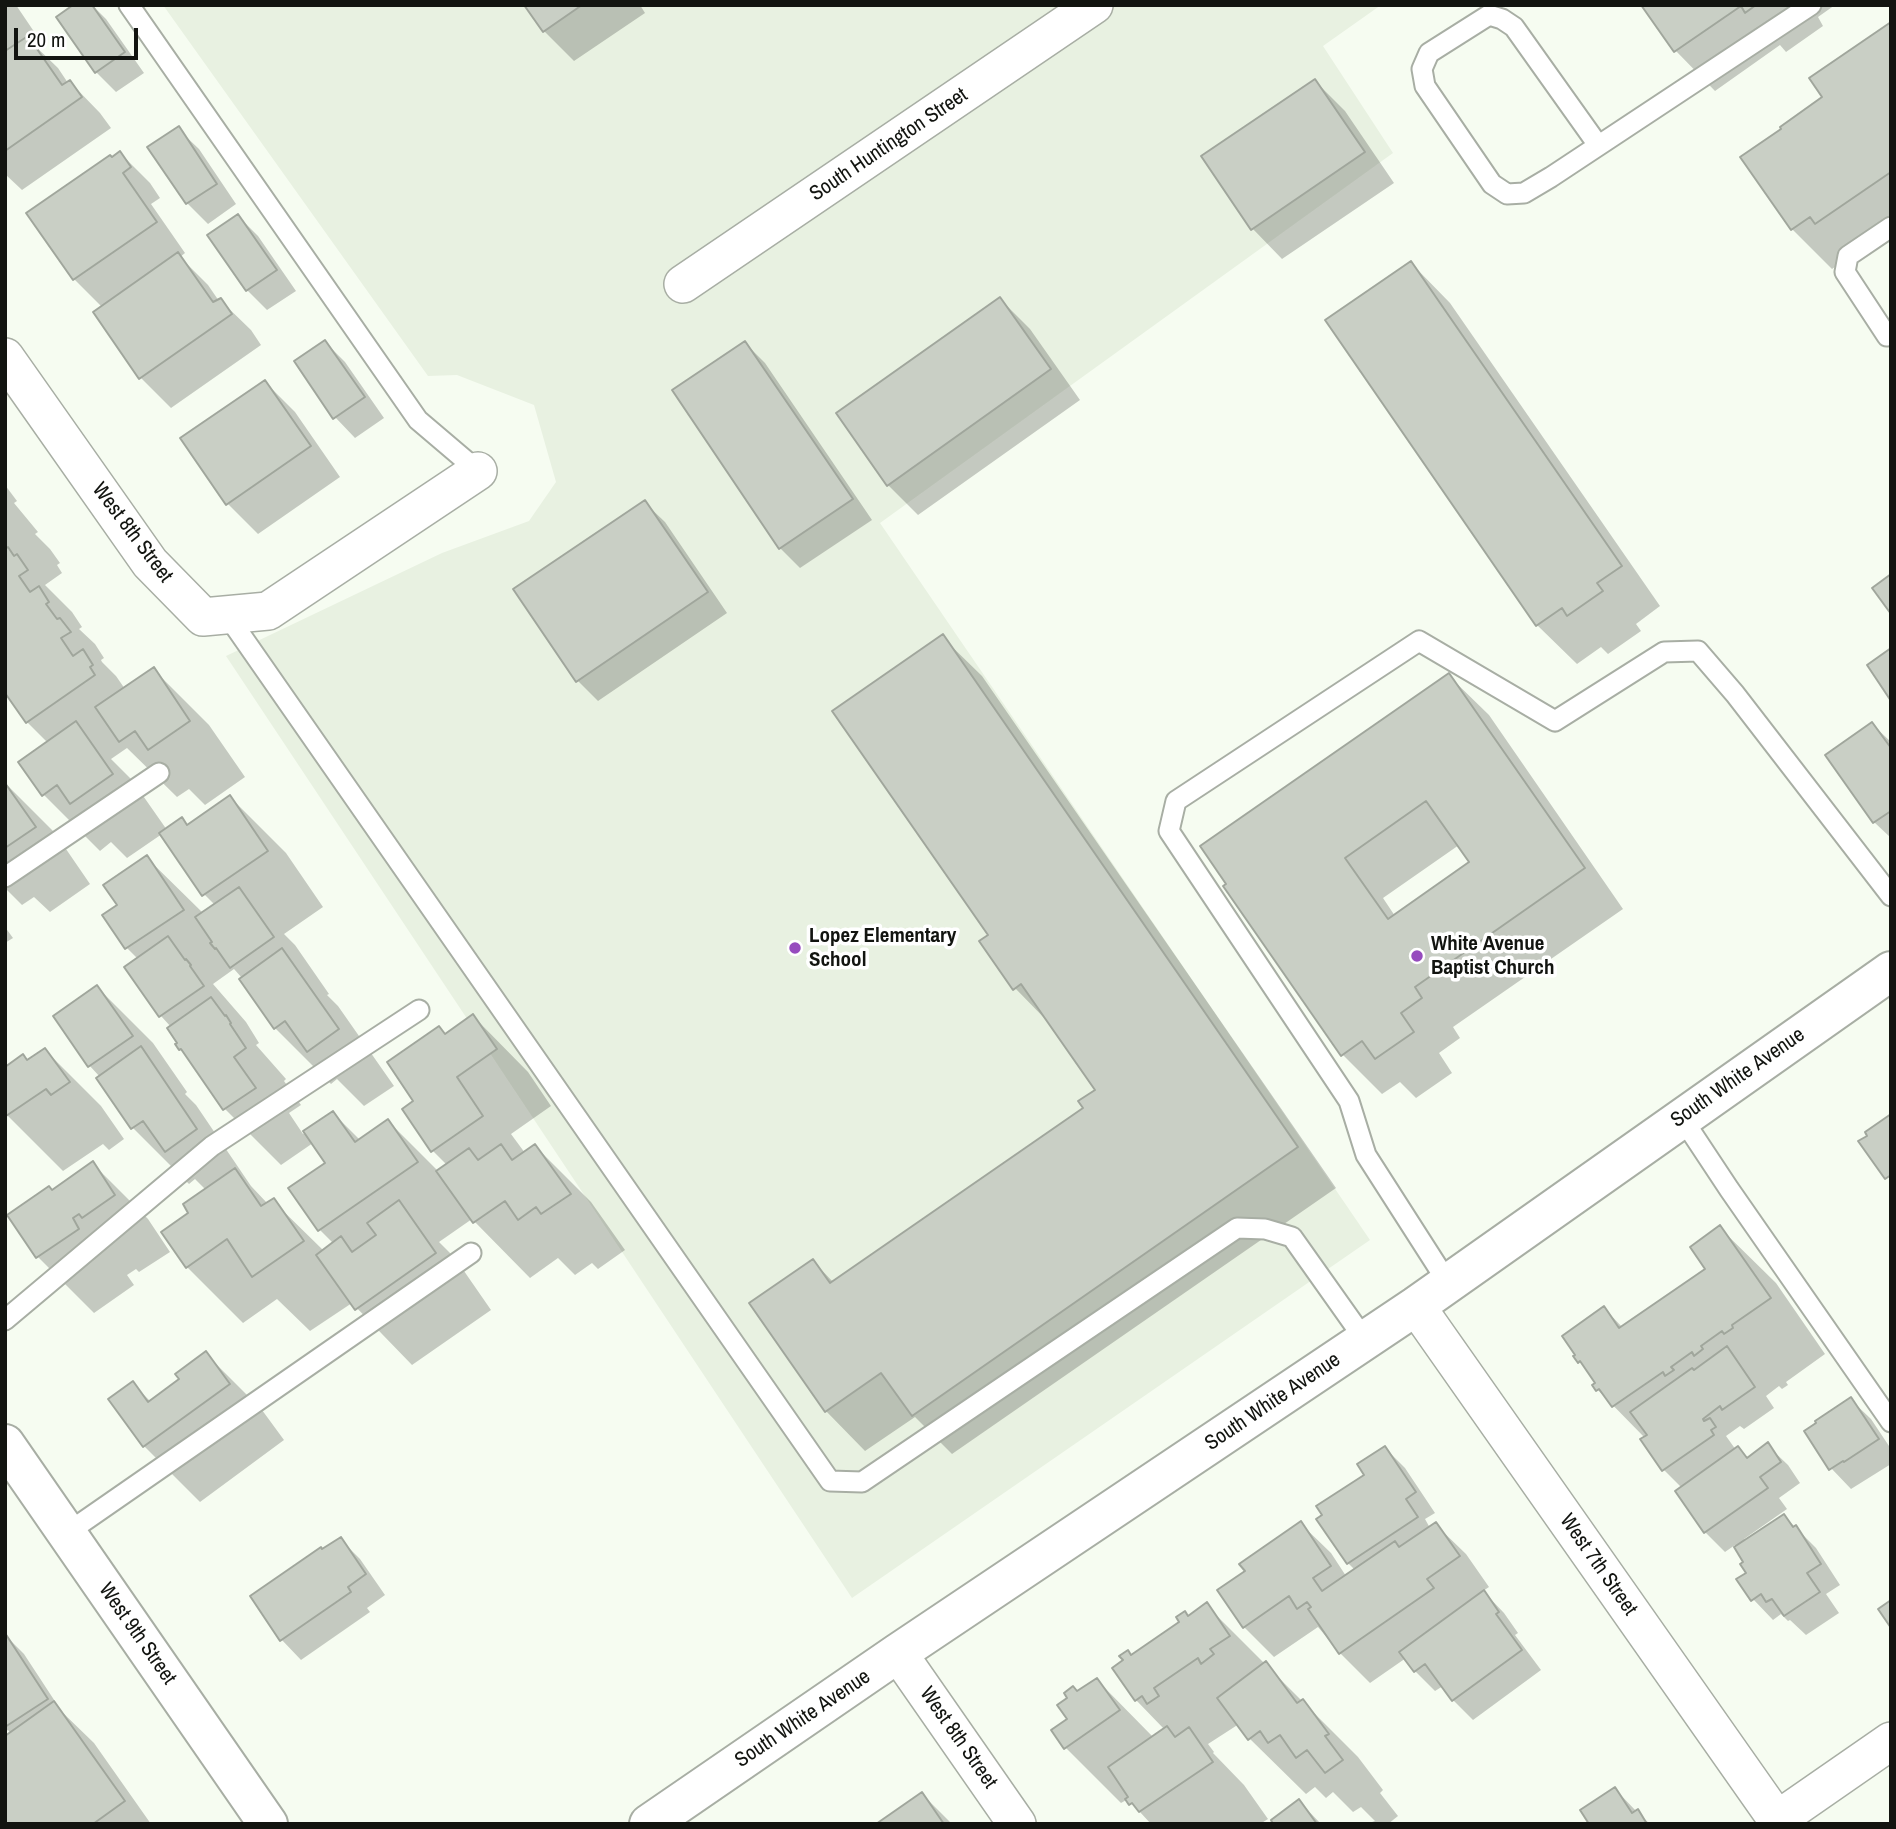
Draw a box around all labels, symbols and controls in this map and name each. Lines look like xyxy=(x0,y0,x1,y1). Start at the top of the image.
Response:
scale bar xyxy=(18,14,142,58)
text: 20 m xyxy=(27,25,65,54)
street label: South Huntington Street xyxy=(805,83,973,207)
street label: West 8th Street xyxy=(86,478,178,588)
place label: Lopez Elementary School xyxy=(809,923,956,973)
place label: White Avenue Baptist Church xyxy=(1431,931,1554,981)
marker: Lopez Elementary School xyxy=(787,940,803,956)
marker: White Avenue Baptist Church xyxy=(1409,948,1425,964)
street label: South White Avenue xyxy=(1666,1022,1810,1134)
street label: South White Avenue xyxy=(1201,1347,1345,1457)
street label: West 7th Street xyxy=(1554,1509,1642,1621)
street label: West 9th Street xyxy=(93,1578,181,1690)
street label: South White Avenue xyxy=(731,1664,875,1774)
street label: West 8th Street xyxy=(914,1682,1002,1794)

